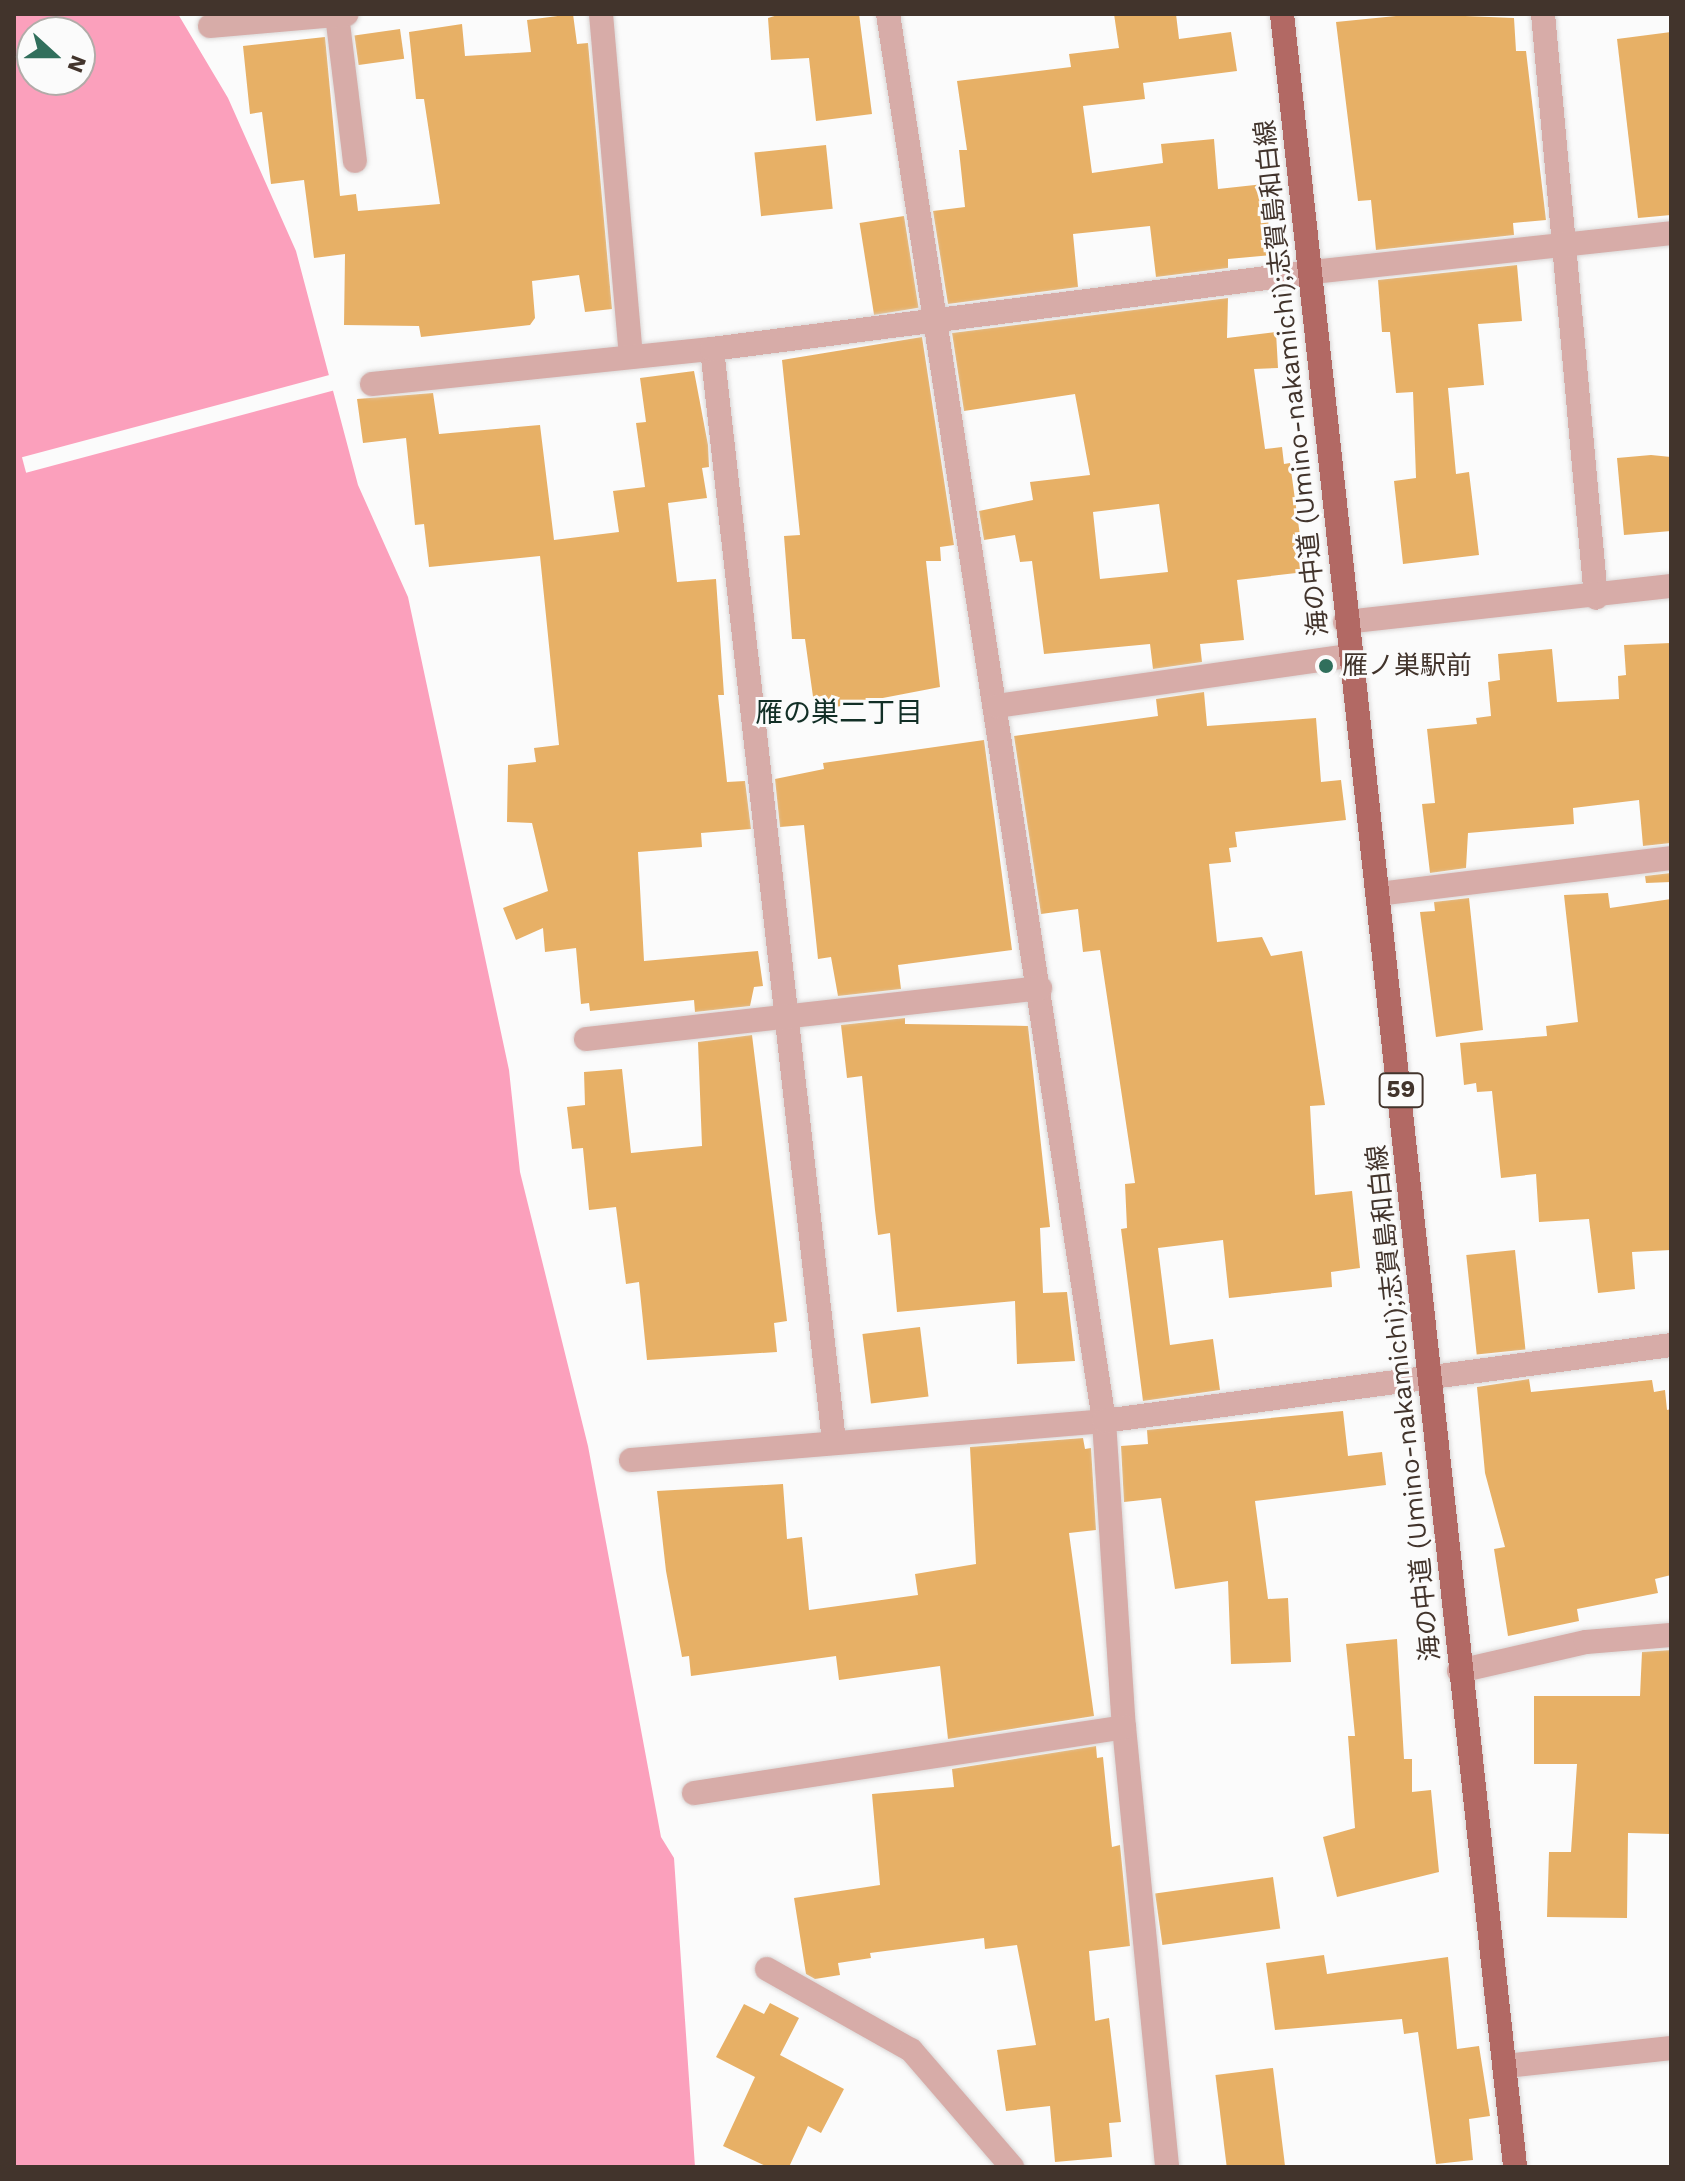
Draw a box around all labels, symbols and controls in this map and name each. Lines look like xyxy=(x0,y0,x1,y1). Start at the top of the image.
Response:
north arrow xyxy=(16,16,96,96)
text: N xyxy=(62,52,92,76)
street label: 海の中道 (Umino-nakamichi);志賀島和白線 xyxy=(1249,118,1335,638)
place label: 雁ノ巣駅前 xyxy=(1342,650,1472,682)
marker: 雁ノ巣駅前 xyxy=(1317,657,1335,675)
district label: 雁の巣二丁目 xyxy=(755,696,923,730)
road number: 59 xyxy=(1377,1070,1425,1110)
street label: 海の中道 (Umino-nakamichi);志賀島和白線 xyxy=(1361,1143,1447,1663)

